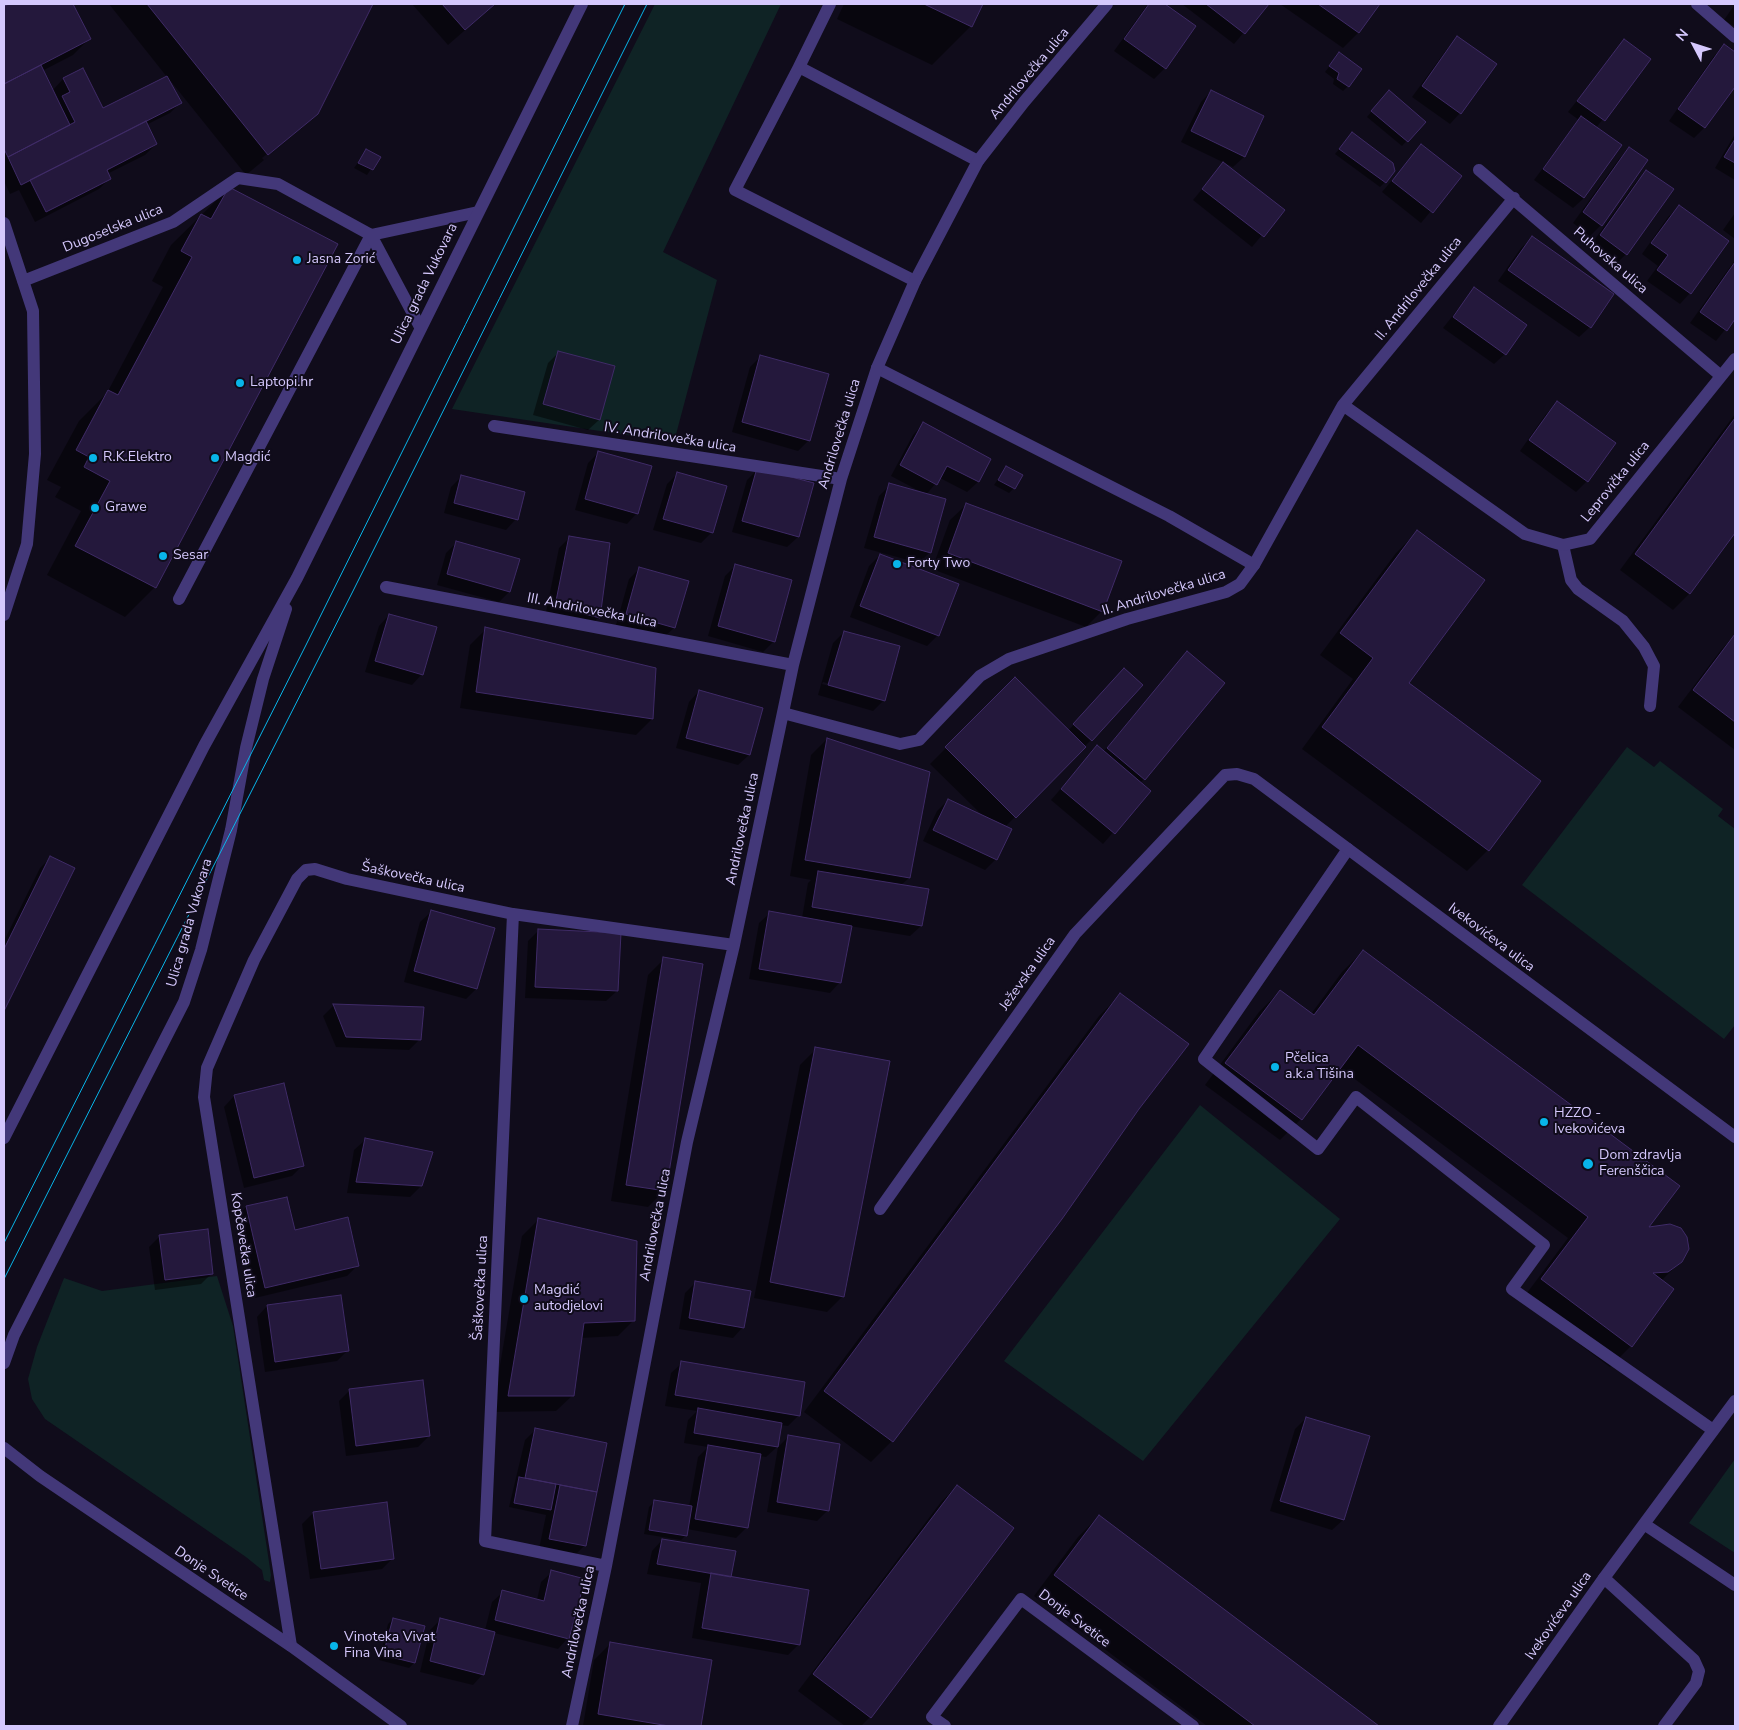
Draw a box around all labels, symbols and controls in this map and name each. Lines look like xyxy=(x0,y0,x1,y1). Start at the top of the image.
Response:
north arrow xyxy=(1669,20,1719,70)
street label: Andrilovečka ulica xyxy=(987,25,1073,123)
text: N xyxy=(1671,25,1693,45)
street label: Dugoselska ulica xyxy=(61,201,165,257)
street label: Ulica grada Vukovara xyxy=(388,221,462,347)
street label: Puhovska ulica xyxy=(1569,224,1651,298)
street label: II. Andrilovečka ulica xyxy=(1372,234,1466,344)
place label: Jasna Zorić xyxy=(307,252,375,268)
marker: Jasna Zorić xyxy=(291,254,303,266)
place label: Laptopi.hr xyxy=(250,375,313,391)
marker: Laptopi.hr xyxy=(234,377,246,389)
street label: Andrilovečka ulica xyxy=(815,377,865,491)
street label: IV. Andrilovečka ulica xyxy=(603,419,737,457)
street label: Leprovička ulica xyxy=(1578,438,1654,526)
place label: R.K.Elektro xyxy=(103,450,172,466)
place label: Magdić xyxy=(225,450,270,466)
marker: R.K.Elektro xyxy=(87,452,99,464)
marker: Magdić xyxy=(209,452,221,464)
place label: Grawe xyxy=(105,500,147,516)
marker: Grawe xyxy=(89,502,101,514)
place label: Sesar xyxy=(173,548,208,564)
marker: Sesar xyxy=(157,550,169,562)
place label: Forty Two xyxy=(907,556,970,572)
marker: Forty Two xyxy=(891,558,903,570)
street label: II. Andrilovečka ulica xyxy=(1100,566,1228,620)
street label: III. Andrilovečka ulica xyxy=(526,590,658,632)
street label: Andrilovečka ulica xyxy=(723,771,763,887)
street label: Ulica grada Vukovara xyxy=(164,857,216,989)
street label: Šaškovečka ulica xyxy=(360,859,466,897)
street label: Ivekovićeva ulica xyxy=(1444,900,1538,976)
street label: Ježevska ulica xyxy=(996,934,1060,1014)
place label: Pčelica a.k.a Tišina xyxy=(1285,1051,1354,1084)
marker: Pčelica a.k.a Tišina xyxy=(1269,1061,1281,1073)
place label: HZZO - Ivekovićeva xyxy=(1554,1106,1625,1138)
marker: HZZO - Ivekovićeva xyxy=(1538,1116,1550,1128)
place label: Dom zdravlja Ferenščica xyxy=(1599,1148,1682,1180)
marker: Dom zdravlja Ferenščica xyxy=(1581,1157,1595,1171)
street label: Andrilovečka ulica xyxy=(637,1167,675,1283)
street label: Kopčevečka ulica xyxy=(226,1191,260,1299)
street label: Šaškovečka ulica xyxy=(470,1235,492,1341)
place label: Magdić autodjelovi xyxy=(534,1283,603,1315)
marker: Magdić autodjelovi xyxy=(518,1293,530,1305)
street label: Donje Svetice xyxy=(171,1543,251,1605)
street label: Andrilovečka ulica xyxy=(559,1564,599,1680)
street label: Ivekovićeva ulica xyxy=(1522,1569,1596,1663)
street label: Donje Svetice xyxy=(1035,1587,1113,1651)
place label: Vinoteka Vivat Fina Vina xyxy=(344,1630,435,1662)
marker: Vinoteka Vivat Fina Vina xyxy=(328,1640,340,1652)

